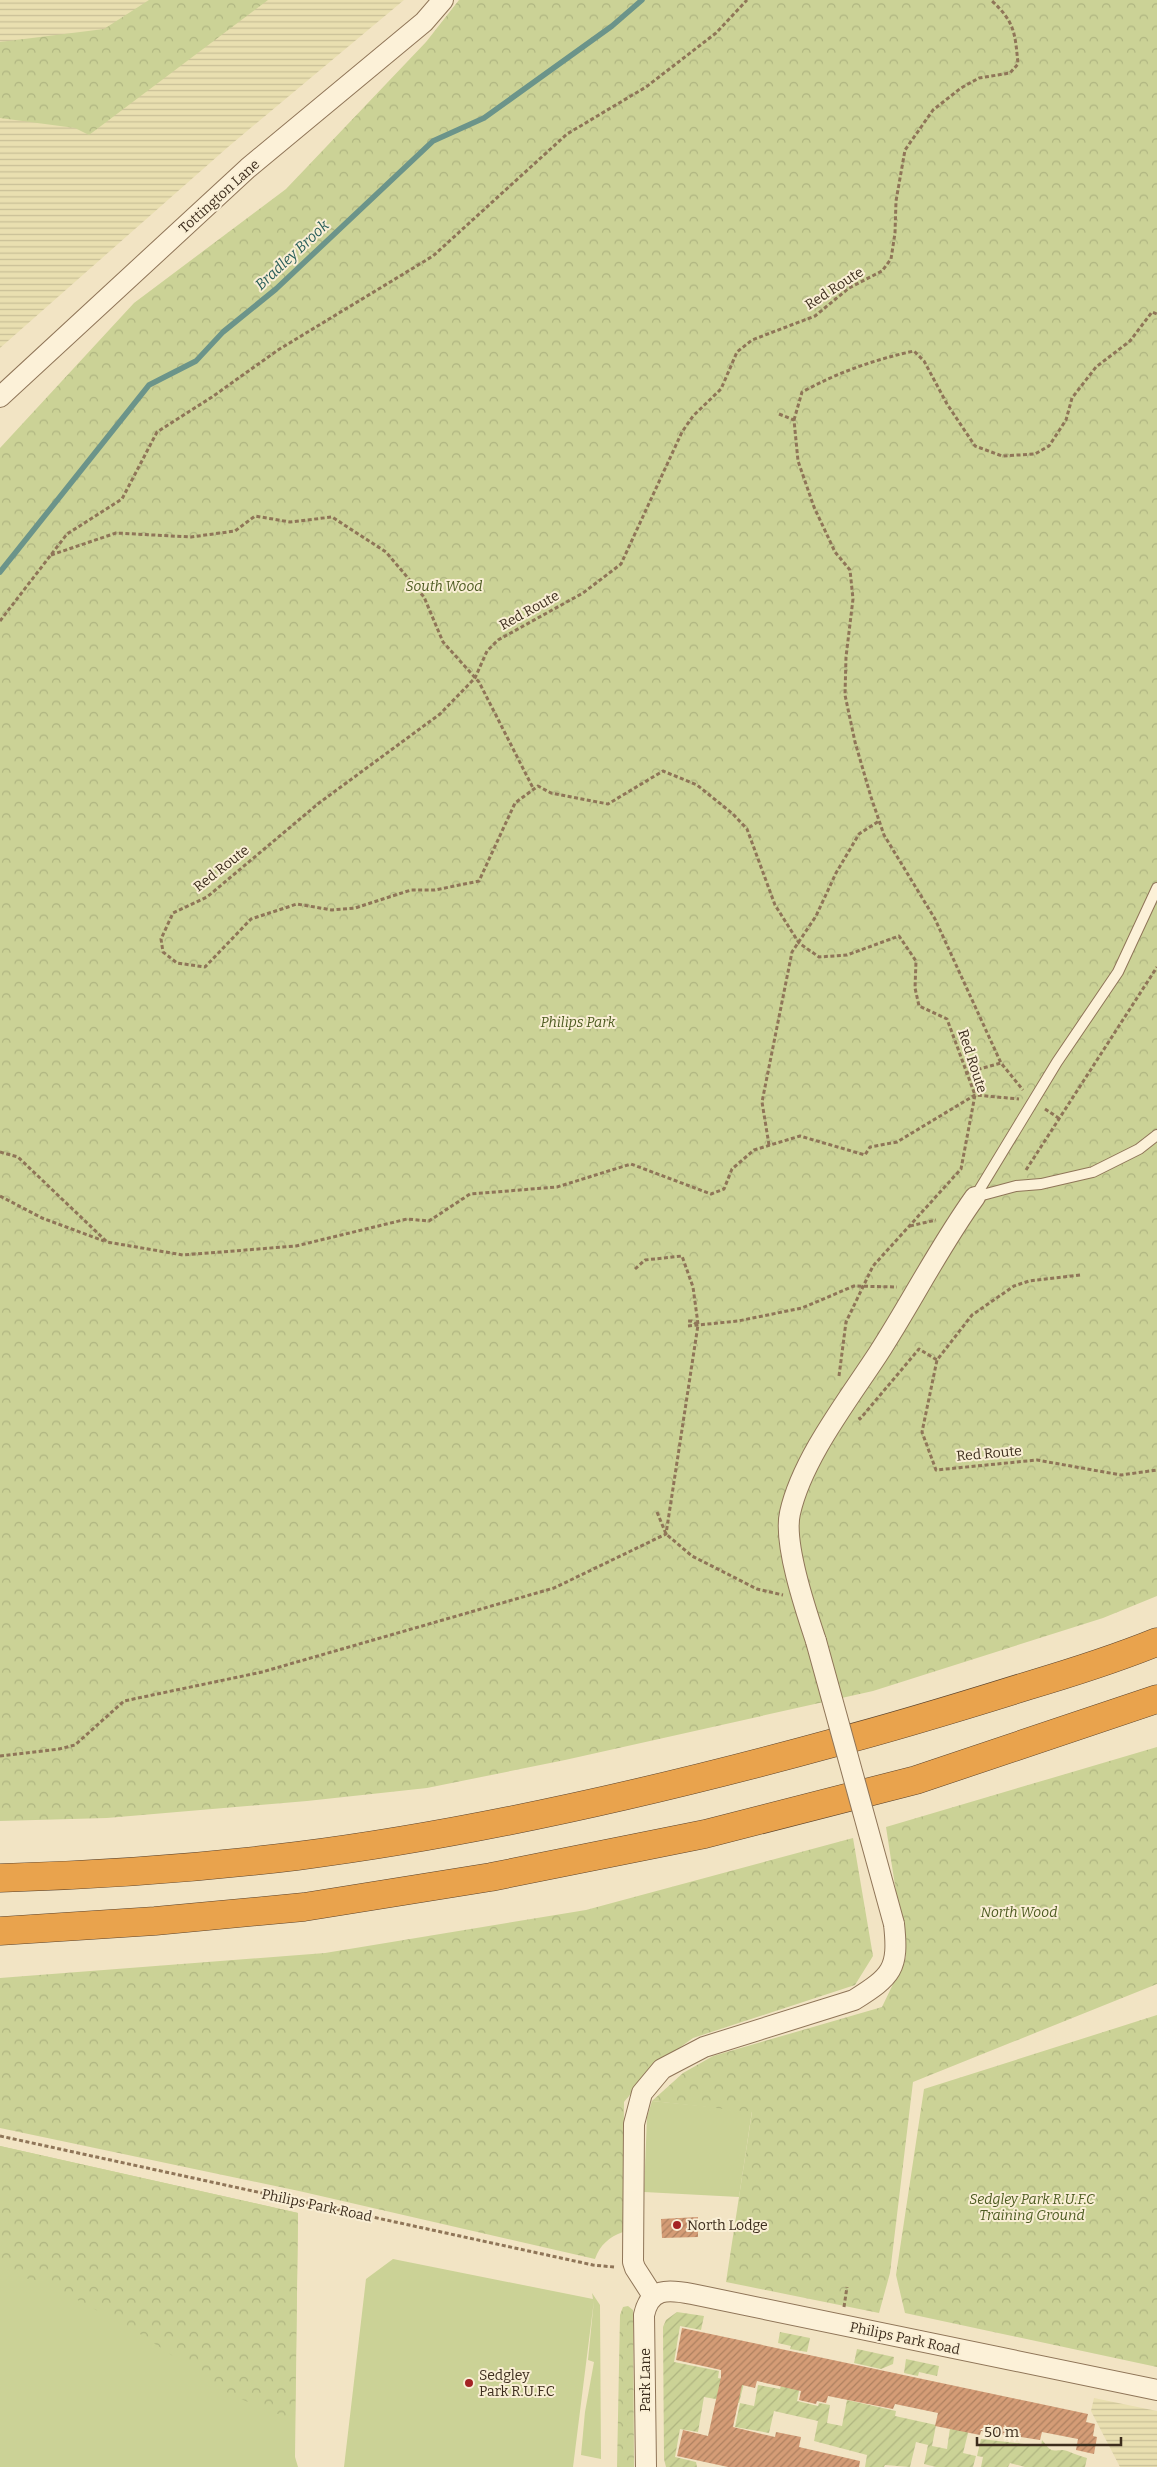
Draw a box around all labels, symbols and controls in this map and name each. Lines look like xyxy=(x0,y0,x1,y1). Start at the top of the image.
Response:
street label: Tottington Lane xyxy=(175,156,263,237)
water label: Bradley Brook xyxy=(251,216,333,294)
street label: Red Route xyxy=(802,263,867,313)
park label: South Wood xyxy=(405,578,483,595)
street label: Red Route xyxy=(496,587,562,634)
street label: Red Route xyxy=(190,841,252,895)
park label: Philips Park xyxy=(541,1014,616,1031)
street label: Red Route xyxy=(954,1027,991,1095)
street label: Red Route xyxy=(955,1442,1023,1465)
park label: North Wood xyxy=(981,1904,1057,1921)
street label: Philips Park Road xyxy=(260,2185,374,2225)
park label: Sedgley Park R.U.F.C Training Ground xyxy=(969,2191,1095,2224)
place label: North Lodge xyxy=(687,2217,768,2234)
marker: North Lodge xyxy=(671,2219,683,2231)
street label: Philips Park Road xyxy=(848,2318,962,2358)
street label: Park Lane xyxy=(637,2348,654,2412)
place label: Sedgley Park R.U.F.C xyxy=(479,2367,555,2400)
marker: Sedgley Park R.U.F.C xyxy=(463,2377,475,2389)
scale bar xyxy=(977,2414,1121,2446)
text: 50 m xyxy=(984,2423,1020,2441)

